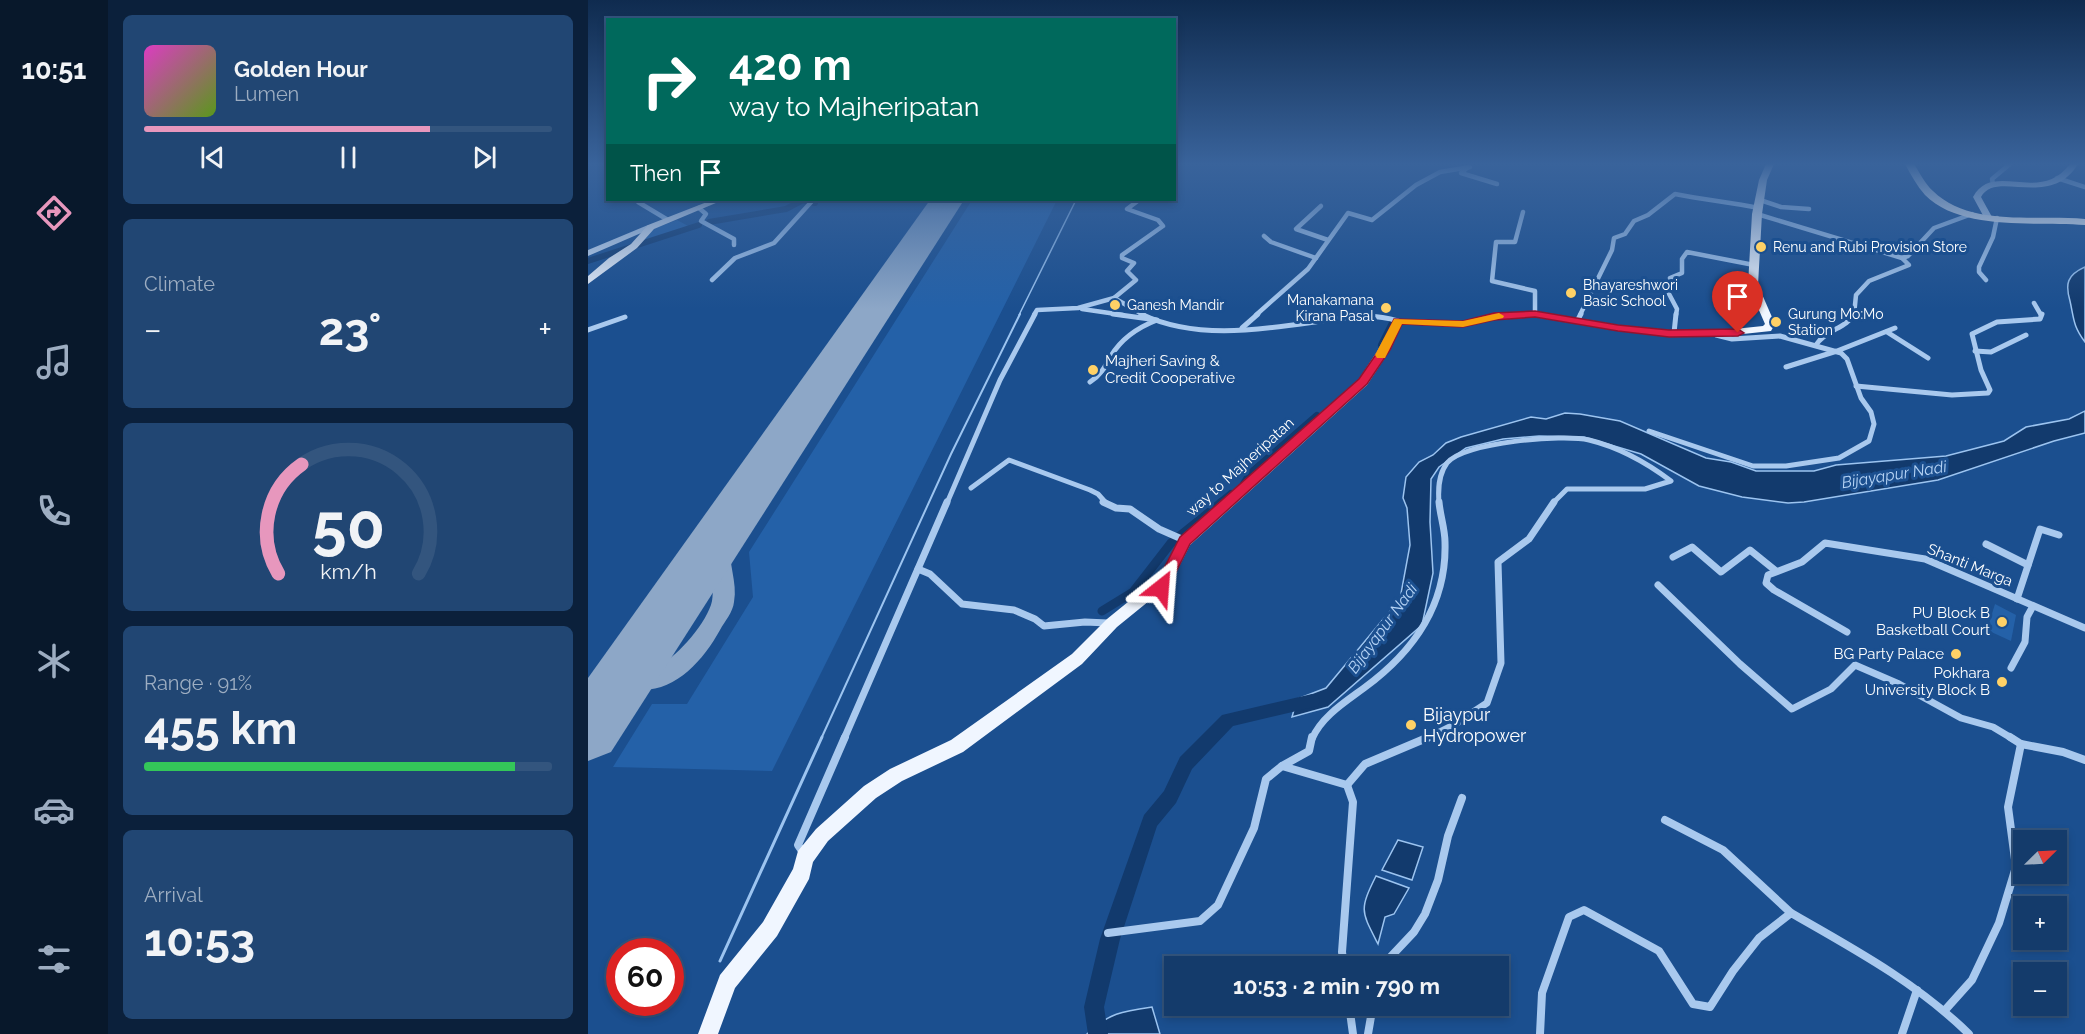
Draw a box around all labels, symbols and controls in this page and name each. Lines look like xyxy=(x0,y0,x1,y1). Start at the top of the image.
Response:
text: 420 m xyxy=(729,41,852,90)
icon: right xyxy=(630,42,708,120)
text: 10:51 xyxy=(22,54,86,85)
text: Golden Hour xyxy=(234,56,368,82)
text: Lumen xyxy=(234,82,299,106)
text: way to Majheripatan xyxy=(729,91,980,122)
icon: previous xyxy=(196,141,229,174)
icon: pause xyxy=(332,141,365,174)
icon: next xyxy=(468,141,501,174)
icon: arrive xyxy=(694,156,727,189)
text: Then xyxy=(630,160,682,186)
icon: directions xyxy=(33,192,75,234)
place label: Renu and Rubi Provision Store xyxy=(1773,239,1967,255)
marker: Renu and Rubi Provision Store xyxy=(1754,240,1768,254)
pin xyxy=(1712,271,1763,333)
text: Climate xyxy=(144,272,215,296)
place label: Bhayareshwori Basic School xyxy=(1583,277,1678,309)
icon: arrive xyxy=(1721,280,1754,313)
marker: Bhayareshwori Basic School xyxy=(1564,286,1578,300)
place label: Manakamana Kirana Pasal xyxy=(1287,292,1374,324)
place label: Ganesh Mandir xyxy=(1127,297,1224,313)
marker: Ganesh Mandir xyxy=(1108,298,1122,312)
marker: Manakamana Kirana Pasal xyxy=(1379,301,1393,315)
text: 23° xyxy=(319,303,381,356)
place label: Gurung Mo:Mo Station xyxy=(1788,306,1884,338)
text: − xyxy=(144,310,162,349)
text: + xyxy=(538,310,552,349)
marker: Gurung Mo:Mo Station xyxy=(1769,315,1783,329)
icon: music xyxy=(33,341,75,383)
place label: Majheri Saving & Credit Cooperative xyxy=(1105,352,1235,387)
marker: Majheri Saving & Credit Cooperative xyxy=(1086,363,1100,377)
street label: way to Majheripatan xyxy=(1182,414,1298,520)
water label: Bijayapur Nadi xyxy=(1840,457,1949,492)
text: 50 xyxy=(312,489,384,563)
icon: phone xyxy=(33,490,75,532)
street label: Shanti Marga xyxy=(1925,540,2015,590)
position arrow xyxy=(1129,556,1193,620)
text: km/h xyxy=(320,559,376,584)
water label: Bijayapur Nadi xyxy=(1344,579,1422,677)
place label: PU Block B Basketball Court xyxy=(1876,604,1990,639)
marker: PU Block B Basketball Court xyxy=(1995,615,2009,629)
icon: climate xyxy=(33,640,75,682)
place label: BG Party Palace xyxy=(1834,645,1944,663)
marker: BG Party Palace xyxy=(1949,647,1963,661)
place label: Pokhara University Block B xyxy=(1865,664,1990,699)
text: Range · 91% xyxy=(144,671,252,695)
marker: Pokhara University Block B xyxy=(1995,675,2009,689)
text: 455 km xyxy=(144,702,297,755)
place label: Bijaypur Hydropower xyxy=(1423,704,1527,746)
marker: Bijaypur Hydropower xyxy=(1404,718,1418,732)
icon: car xyxy=(33,789,75,831)
north arrow xyxy=(2013,830,2067,884)
map controls xyxy=(2013,830,2067,1016)
text: Arrival xyxy=(144,883,203,907)
button: + xyxy=(2013,896,2067,950)
text: 10:53 xyxy=(144,914,255,967)
icon: filters xyxy=(33,938,75,980)
speed limit sign: 60 xyxy=(606,938,684,1016)
button: − xyxy=(2013,962,2067,1016)
text: 10:53 · 2 min · 790 m xyxy=(1233,973,1440,999)

